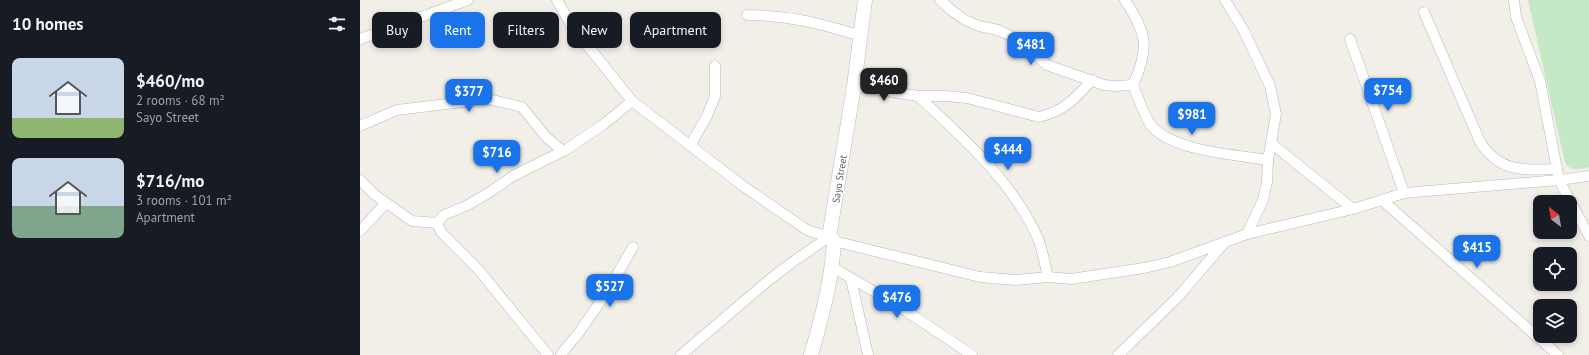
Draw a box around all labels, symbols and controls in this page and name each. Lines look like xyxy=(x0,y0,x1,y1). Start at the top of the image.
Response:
chip: Buy xyxy=(372,12,422,48)
chip: Rent xyxy=(430,12,485,48)
chip: Filters xyxy=(493,12,559,48)
chip: New xyxy=(567,12,622,48)
chip: Apartment xyxy=(630,12,721,48)
text: 10 homes xyxy=(12,13,83,35)
icon: filters xyxy=(326,13,348,35)
pin: $481 xyxy=(1007,32,1055,66)
text: $481 xyxy=(1016,36,1046,53)
pin: $460 xyxy=(860,68,908,102)
text: $460/mo xyxy=(136,70,204,92)
text: $460 xyxy=(869,72,899,89)
icon: home xyxy=(44,74,92,122)
pin: $754 xyxy=(1364,78,1412,112)
pin: $377 xyxy=(445,79,493,113)
text: $754 xyxy=(1373,82,1403,99)
text: $377 xyxy=(454,83,484,100)
text: 2 rooms · 68 m² xyxy=(136,92,225,109)
pin: $981 xyxy=(1168,102,1216,136)
text: $981 xyxy=(1177,106,1207,123)
text: Sayo Street xyxy=(136,109,199,126)
pin: $444 xyxy=(984,137,1032,171)
pin: $716 xyxy=(473,140,521,174)
text: $444 xyxy=(993,141,1023,158)
text: $716 xyxy=(482,144,512,161)
street label: Sayo Street xyxy=(829,154,850,204)
text: $716/mo xyxy=(136,170,204,192)
icon: home xyxy=(44,174,92,222)
text: 3 rooms · 101 m² xyxy=(136,192,232,209)
north arrow xyxy=(1533,195,1577,239)
map controls xyxy=(1533,195,1577,343)
text: Apartment xyxy=(136,209,195,226)
pin: $415 xyxy=(1453,235,1501,269)
text: $415 xyxy=(1462,239,1492,256)
button: locate xyxy=(1533,247,1577,291)
pin: $527 xyxy=(586,274,634,308)
text: $527 xyxy=(595,278,625,295)
pin: $476 xyxy=(873,285,921,319)
text: $476 xyxy=(882,289,912,306)
button: layers xyxy=(1533,299,1577,343)

